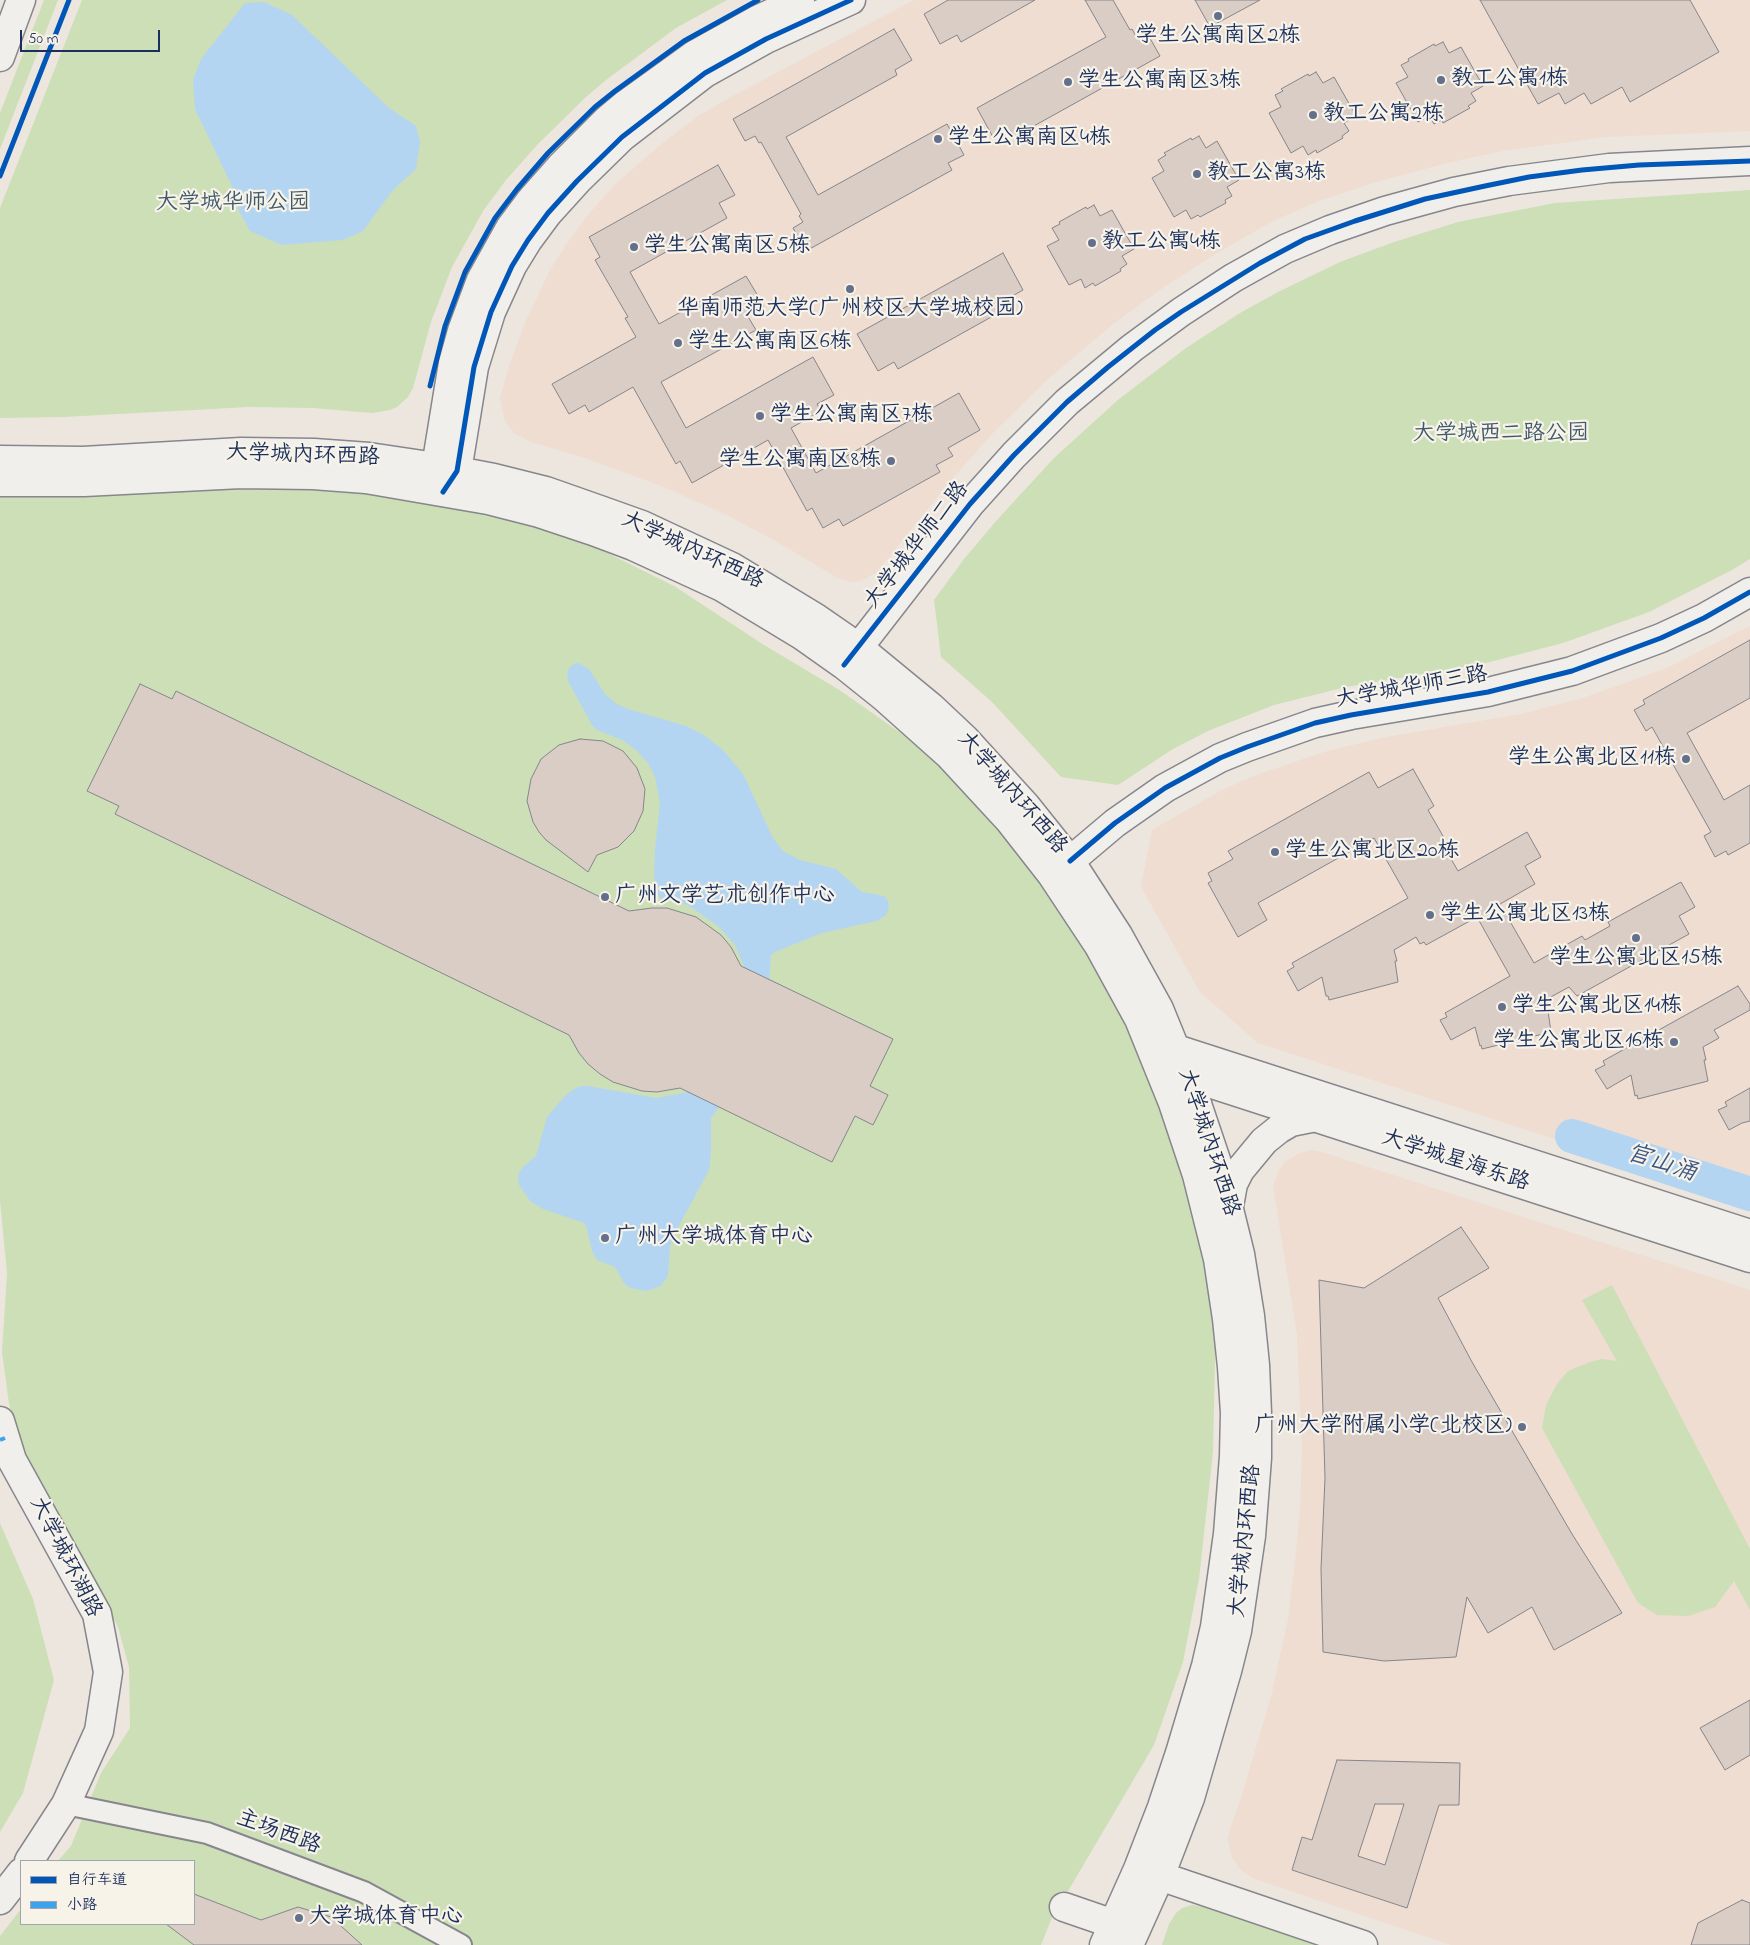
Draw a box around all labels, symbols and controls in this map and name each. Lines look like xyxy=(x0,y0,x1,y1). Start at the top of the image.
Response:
marker: 学生公寓南区2栋 xyxy=(1212,10,1224,22)
scale bar xyxy=(22,20,162,52)
place label: 学生公寓南区2栋 xyxy=(1136,24,1300,50)
text: 50 m xyxy=(28,28,58,50)
place label: 教工公寓1栋 xyxy=(1451,67,1568,93)
place label: 学生公寓南区3栋 xyxy=(1078,69,1241,95)
marker: 教工公寓1栋 xyxy=(1435,74,1447,86)
marker: 学生公寓南区3栋 xyxy=(1062,76,1074,88)
place label: 教工公寓2栋 xyxy=(1323,102,1444,128)
marker: 教工公寓2栋 xyxy=(1307,109,1319,121)
place label: 学生公寓南区4栋 xyxy=(948,126,1111,152)
marker: 学生公寓南区4栋 xyxy=(932,133,944,145)
place label: 教工公寓3栋 xyxy=(1207,161,1326,187)
marker: 教工公寓3栋 xyxy=(1191,168,1203,180)
park label: 大学城华师公园 xyxy=(156,191,310,217)
place label: 教工公寓4栋 xyxy=(1102,230,1221,256)
place label: 学生公寓南区5栋 xyxy=(644,234,811,260)
marker: 教工公寓4栋 xyxy=(1086,237,1098,249)
marker: 学生公寓南区5栋 xyxy=(628,241,640,253)
marker: 华南师范大学(广州校区大学城校园) xyxy=(844,283,856,295)
place label: 华南师范大学(广州校区大学城校园) xyxy=(677,297,1023,323)
place label: 学生公寓南区6栋 xyxy=(688,330,852,356)
marker: 学生公寓南区6栋 xyxy=(672,337,684,349)
place label: 学生公寓南区7栋 xyxy=(770,403,933,429)
marker: 学生公寓南区7栋 xyxy=(754,410,766,422)
park label: 大学城西二路公园 xyxy=(1413,422,1589,448)
street label: 大学城内环西路 xyxy=(226,441,380,473)
place label: 学生公寓南区8栋 xyxy=(719,448,881,474)
marker: 学生公寓南区8栋 xyxy=(885,455,897,467)
street label: 大学城华师二路 xyxy=(860,477,976,615)
street label: 大学城内环西路 xyxy=(617,507,767,597)
street label: 大学城华师三路 xyxy=(1334,663,1490,715)
street label: 大学城内环西路 xyxy=(951,727,1071,861)
place label: 学生公寓北区11栋 xyxy=(1508,746,1676,772)
marker: 学生公寓北区11栋 xyxy=(1680,753,1692,765)
place label: 学生公寓北区20栋 xyxy=(1285,839,1459,865)
marker: 学生公寓北区20栋 xyxy=(1269,846,1281,858)
place label: 广州文学艺术创作中心 xyxy=(615,884,835,910)
marker: 广州文学艺术创作中心 xyxy=(599,891,611,903)
place label: 学生公寓北区13栋 xyxy=(1440,902,1610,928)
marker: 学生公寓北区13栋 xyxy=(1424,909,1436,921)
marker: 学生公寓北区15栋 xyxy=(1630,932,1642,944)
place label: 学生公寓北区15栋 xyxy=(1549,946,1723,972)
place label: 学生公寓北区14栋 xyxy=(1512,994,1682,1020)
marker: 学生公寓北区14栋 xyxy=(1496,1001,1508,1013)
place label: 学生公寓北区16栋 xyxy=(1493,1029,1664,1055)
marker: 学生公寓北区16栋 xyxy=(1668,1036,1680,1048)
street label: 大学城内环西路 xyxy=(1171,1066,1243,1220)
street label: 大学城星海东路 xyxy=(1378,1126,1532,1198)
water label: 官山涌 xyxy=(1622,1140,1700,1190)
place label: 广州大学城体育中心 xyxy=(615,1225,813,1251)
marker: 广州大学城体育中心 xyxy=(599,1232,611,1244)
place label: 广州大学附属小学(北校区) xyxy=(1254,1414,1512,1440)
marker: 广州大学附属小学(北校区) xyxy=(1516,1421,1528,1433)
street label: 大学城内环西路 xyxy=(1226,1463,1268,1619)
street label: 大学城环湖路 xyxy=(22,1493,106,1623)
street label: 主场西路 xyxy=(232,1807,324,1861)
legend xyxy=(20,1860,195,1925)
text: 自行车道 xyxy=(67,1869,127,1891)
text: 小路 xyxy=(67,1894,97,1916)
place label: 大学城体育中心 xyxy=(309,1905,463,1931)
marker: 大学城体育中心 xyxy=(293,1912,305,1924)

